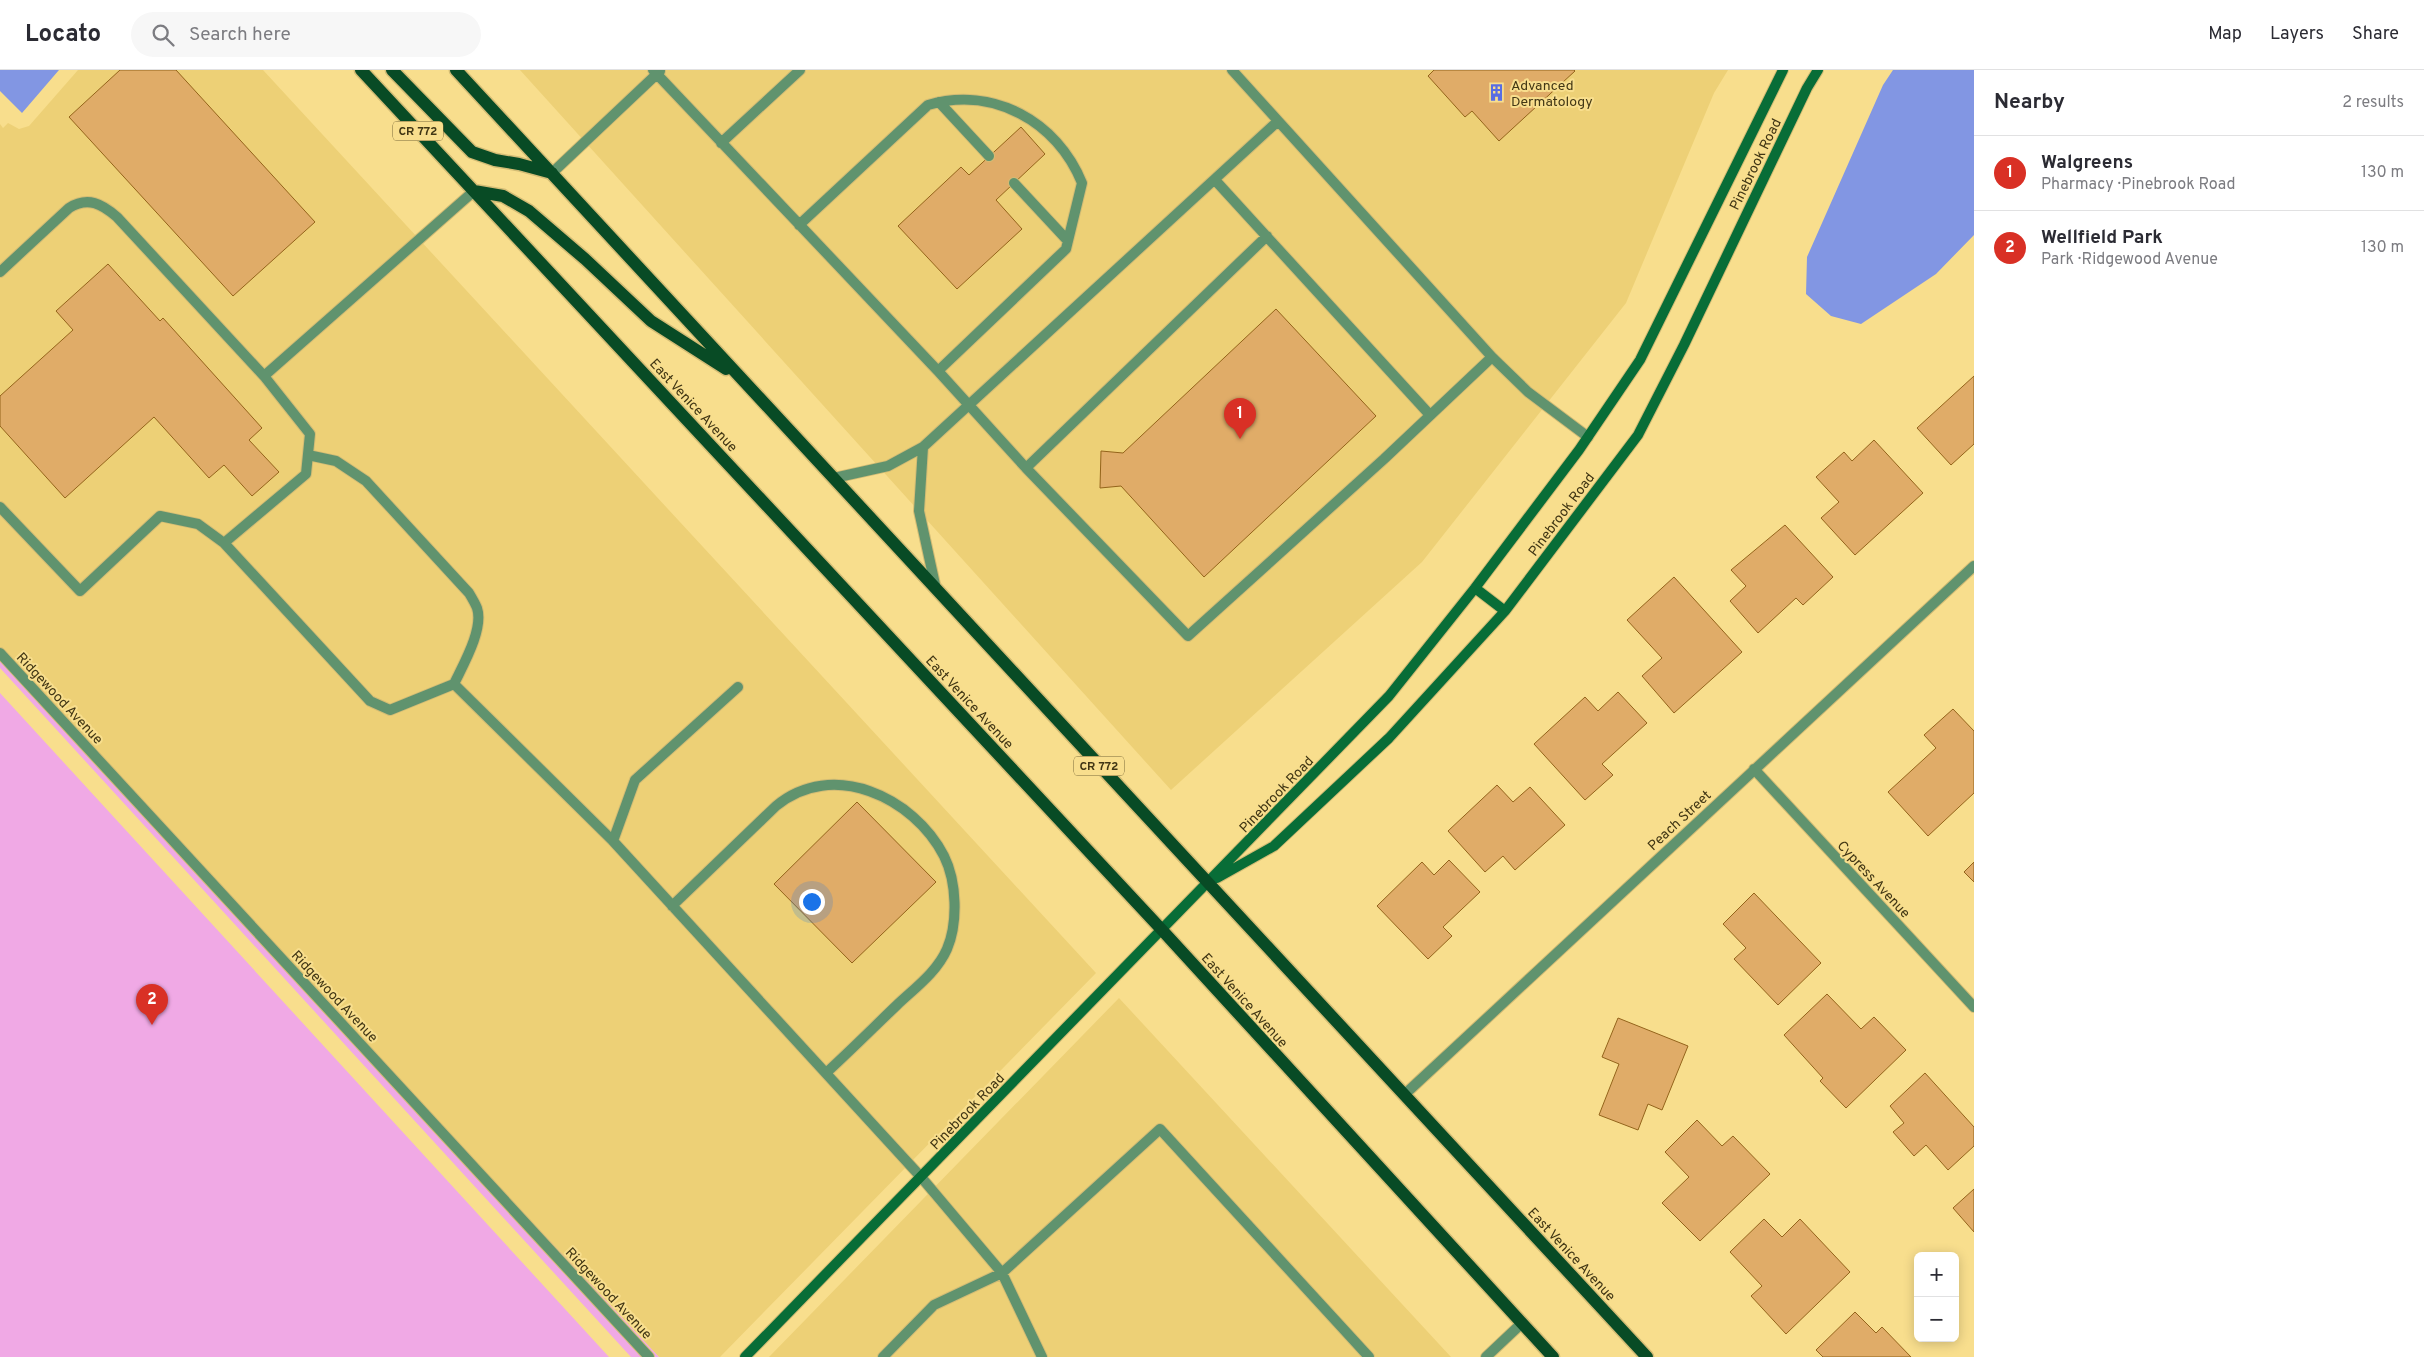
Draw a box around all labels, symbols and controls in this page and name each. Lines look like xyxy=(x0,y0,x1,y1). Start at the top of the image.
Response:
search box xyxy=(131,12,481,57)
text: Locato xyxy=(25,20,101,50)
icon: search xyxy=(149,21,177,49)
text: Search here xyxy=(189,23,291,47)
text: Map xyxy=(2208,23,2242,46)
text: Layers xyxy=(2270,23,2324,46)
text: Share xyxy=(2352,23,2399,46)
place label: Advanced Dermatology xyxy=(1511,78,1593,111)
building icon: Advanced Dermatology xyxy=(1487,83,1507,103)
text: Nearby xyxy=(1994,89,2065,116)
text: 2 results xyxy=(2342,93,2404,113)
street label: Pinebrook Road xyxy=(1727,116,1786,213)
road number: CR 772 xyxy=(393,121,443,140)
text: Walgreens xyxy=(2041,151,2133,175)
text: 1 xyxy=(2007,163,2013,183)
text: 130 m xyxy=(2361,163,2404,183)
text: Pharmacy · Pinebrook Road xyxy=(2041,175,2235,195)
text: Wellfield Park xyxy=(2041,226,2163,250)
text: 2 xyxy=(2005,238,2015,258)
text: 130 m xyxy=(2361,238,2404,258)
text: Park · Ridgewood Avenue xyxy=(2041,250,2218,270)
street label: East Venice Avenue xyxy=(645,356,740,456)
pin: 1 xyxy=(1224,398,1256,439)
street label: Pinebrook Road xyxy=(1525,470,1599,560)
street label: Ridgewood Avenue xyxy=(12,650,106,748)
street label: East Venice Avenue xyxy=(921,653,1016,753)
street label: Pinebrook Road xyxy=(1236,753,1318,837)
road number: CR 772 xyxy=(1074,756,1124,776)
street label: Peach Street xyxy=(1645,787,1715,855)
street label: Cypress Avenue xyxy=(1833,838,1913,922)
your location xyxy=(799,889,825,915)
street label: Ridgewood Avenue xyxy=(287,948,381,1046)
street label: East Venice Avenue xyxy=(1197,950,1291,1052)
pin: 2 xyxy=(136,984,168,1025)
street label: Pinebrook Road xyxy=(927,1070,1009,1154)
street label: East Venice Avenue xyxy=(1523,1205,1618,1305)
street label: Ridgewood Avenue xyxy=(561,1245,655,1343)
map controls xyxy=(1914,1252,1959,1342)
button: + xyxy=(1914,1252,1959,1297)
button: − xyxy=(1914,1297,1959,1342)

